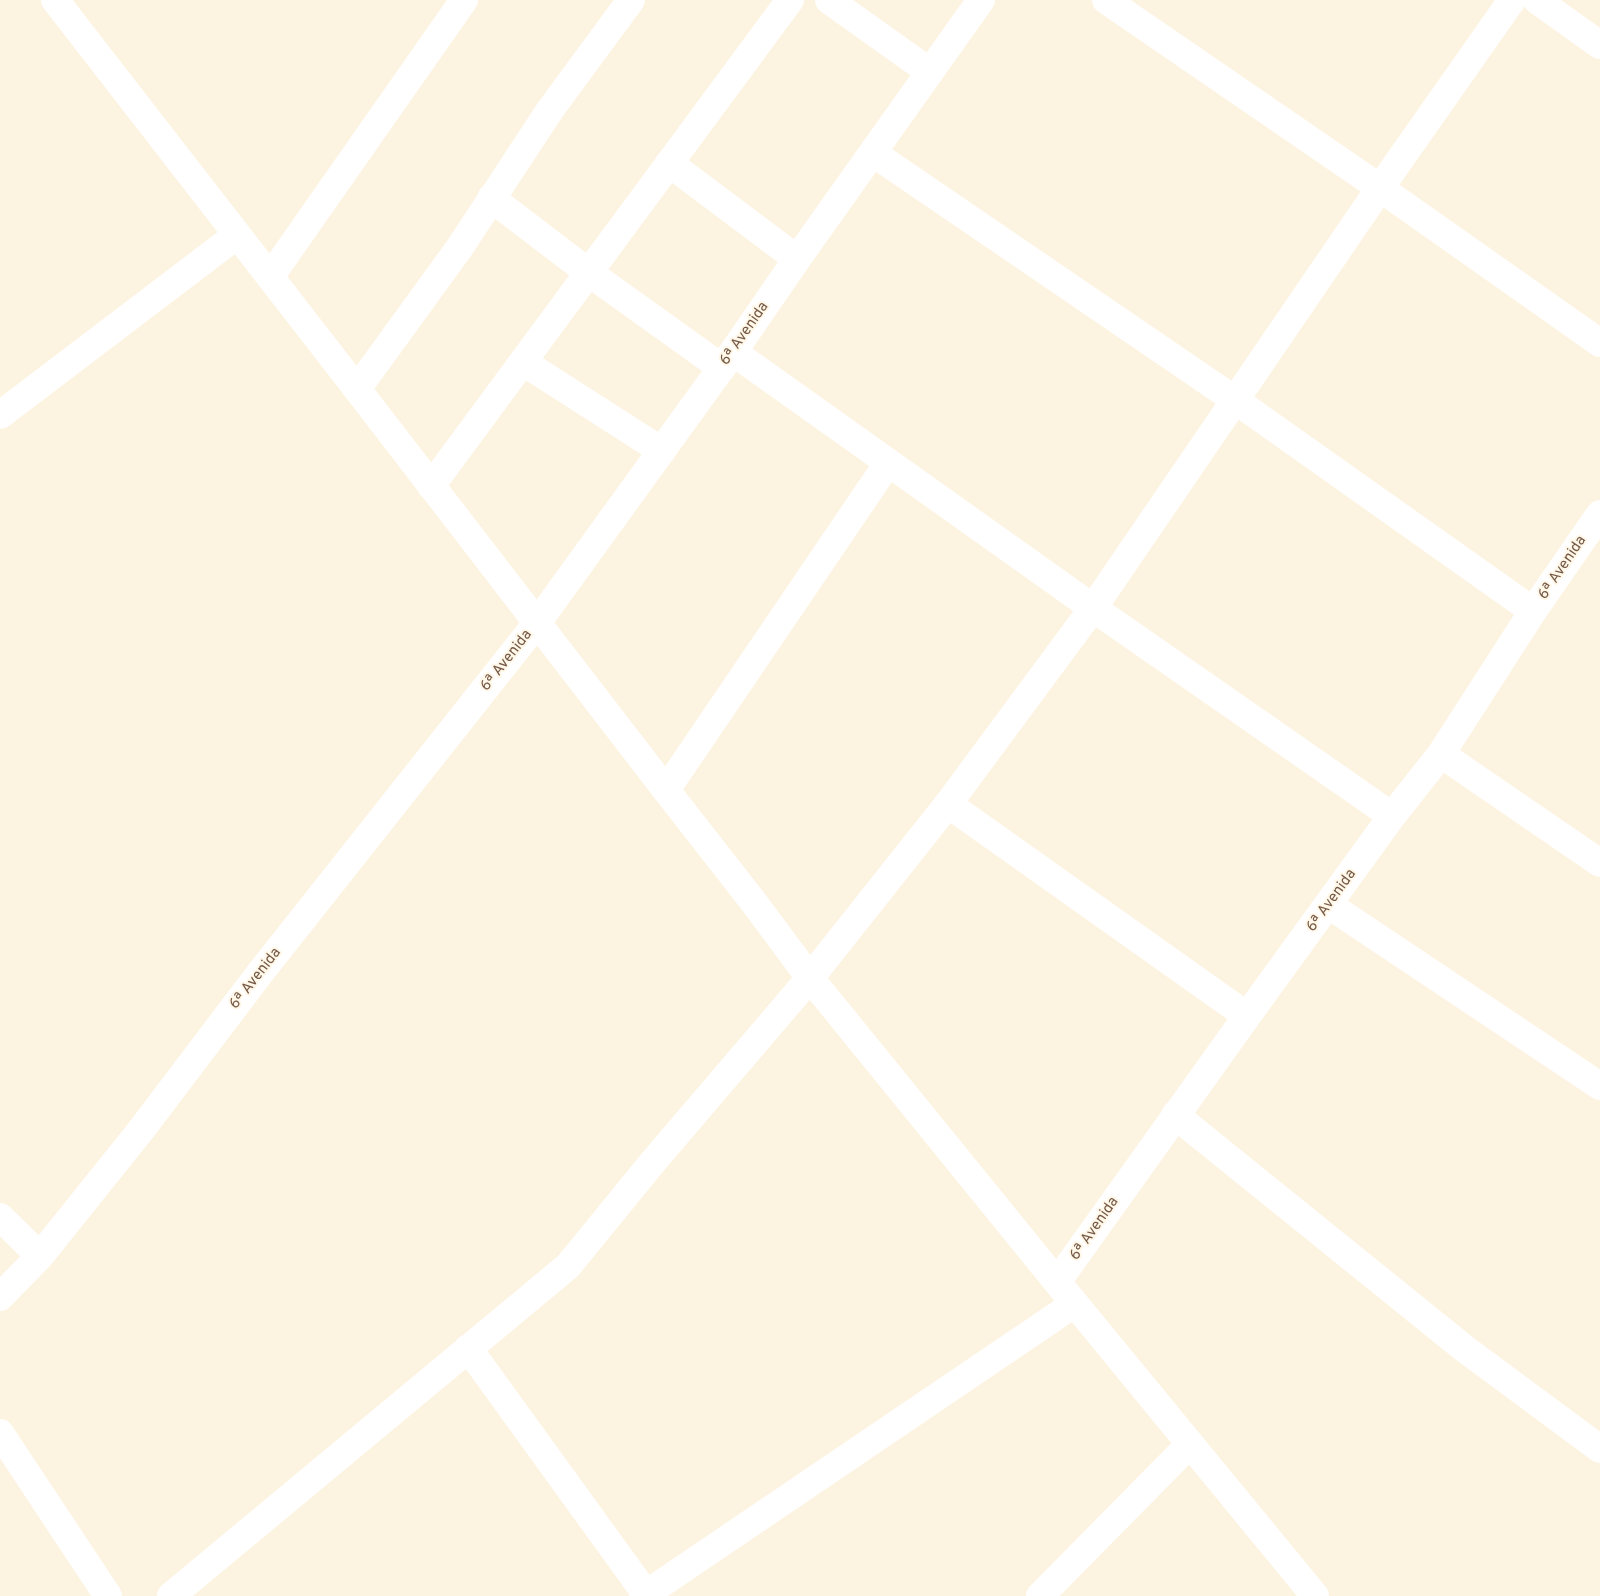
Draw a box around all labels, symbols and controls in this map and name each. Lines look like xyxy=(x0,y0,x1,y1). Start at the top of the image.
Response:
street label: 6ª Avenida xyxy=(717,299,773,369)
street label: 6ª Avenida xyxy=(1535,533,1591,603)
street label: 6ª Avenida xyxy=(477,627,537,695)
street label: 6ª Avenida xyxy=(1303,866,1361,936)
street label: 6ª Avenida xyxy=(226,945,286,1013)
street label: 6ª Avenida xyxy=(1067,1194,1123,1264)

